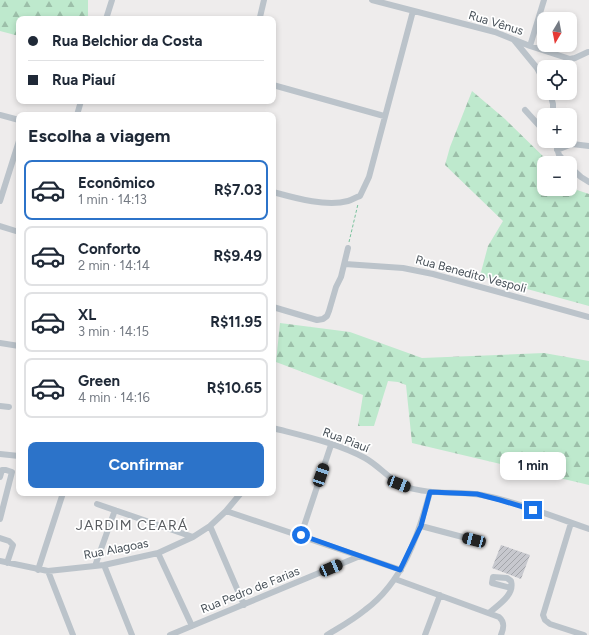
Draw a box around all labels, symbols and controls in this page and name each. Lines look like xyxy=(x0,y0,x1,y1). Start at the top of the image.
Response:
street label: Rua Vênus xyxy=(467,8,526,38)
north arrow xyxy=(537,12,577,52)
map controls xyxy=(537,12,577,196)
text: Rua Belchior da Costa xyxy=(52,32,203,50)
button: locate xyxy=(537,60,577,100)
text: Rua Piauí xyxy=(52,71,115,89)
button: + xyxy=(537,108,577,148)
text: Escolha a viagem xyxy=(28,125,171,147)
button: − xyxy=(537,156,577,196)
icon: car xyxy=(30,172,66,208)
text: Econômico xyxy=(78,174,155,192)
text: R$7.03 xyxy=(214,181,262,199)
text: 1 min · 14:13 xyxy=(78,192,147,207)
icon: car xyxy=(30,238,66,274)
text: Conforto xyxy=(78,240,141,258)
text: R$9.49 xyxy=(213,247,262,265)
street label: Rua Benedito Vespoli xyxy=(414,252,528,296)
text: 2 min · 14:14 xyxy=(78,258,150,273)
icon: car xyxy=(30,304,66,340)
text: XL xyxy=(78,306,96,324)
text: R$11.95 xyxy=(210,313,262,331)
text: 3 min · 14:15 xyxy=(78,324,149,339)
icon: car xyxy=(30,370,66,406)
text: Green xyxy=(78,372,120,390)
text: R$10.65 xyxy=(207,379,262,397)
text: 4 min · 14:16 xyxy=(78,390,150,405)
street label: Rua Piauí xyxy=(321,425,372,456)
button: Confirmar xyxy=(28,442,264,488)
callout: 1 min xyxy=(500,452,566,480)
text: 1 min xyxy=(518,458,548,473)
car xyxy=(311,462,331,488)
car xyxy=(386,474,412,494)
route end xyxy=(524,501,542,519)
district label: JARDIM CEARÁ xyxy=(76,517,188,534)
route start xyxy=(292,526,310,544)
car xyxy=(461,531,487,549)
street label: Rua Alagoas xyxy=(82,536,150,562)
car xyxy=(318,558,344,578)
street label: Rua Pedro de Farias xyxy=(199,564,302,616)

